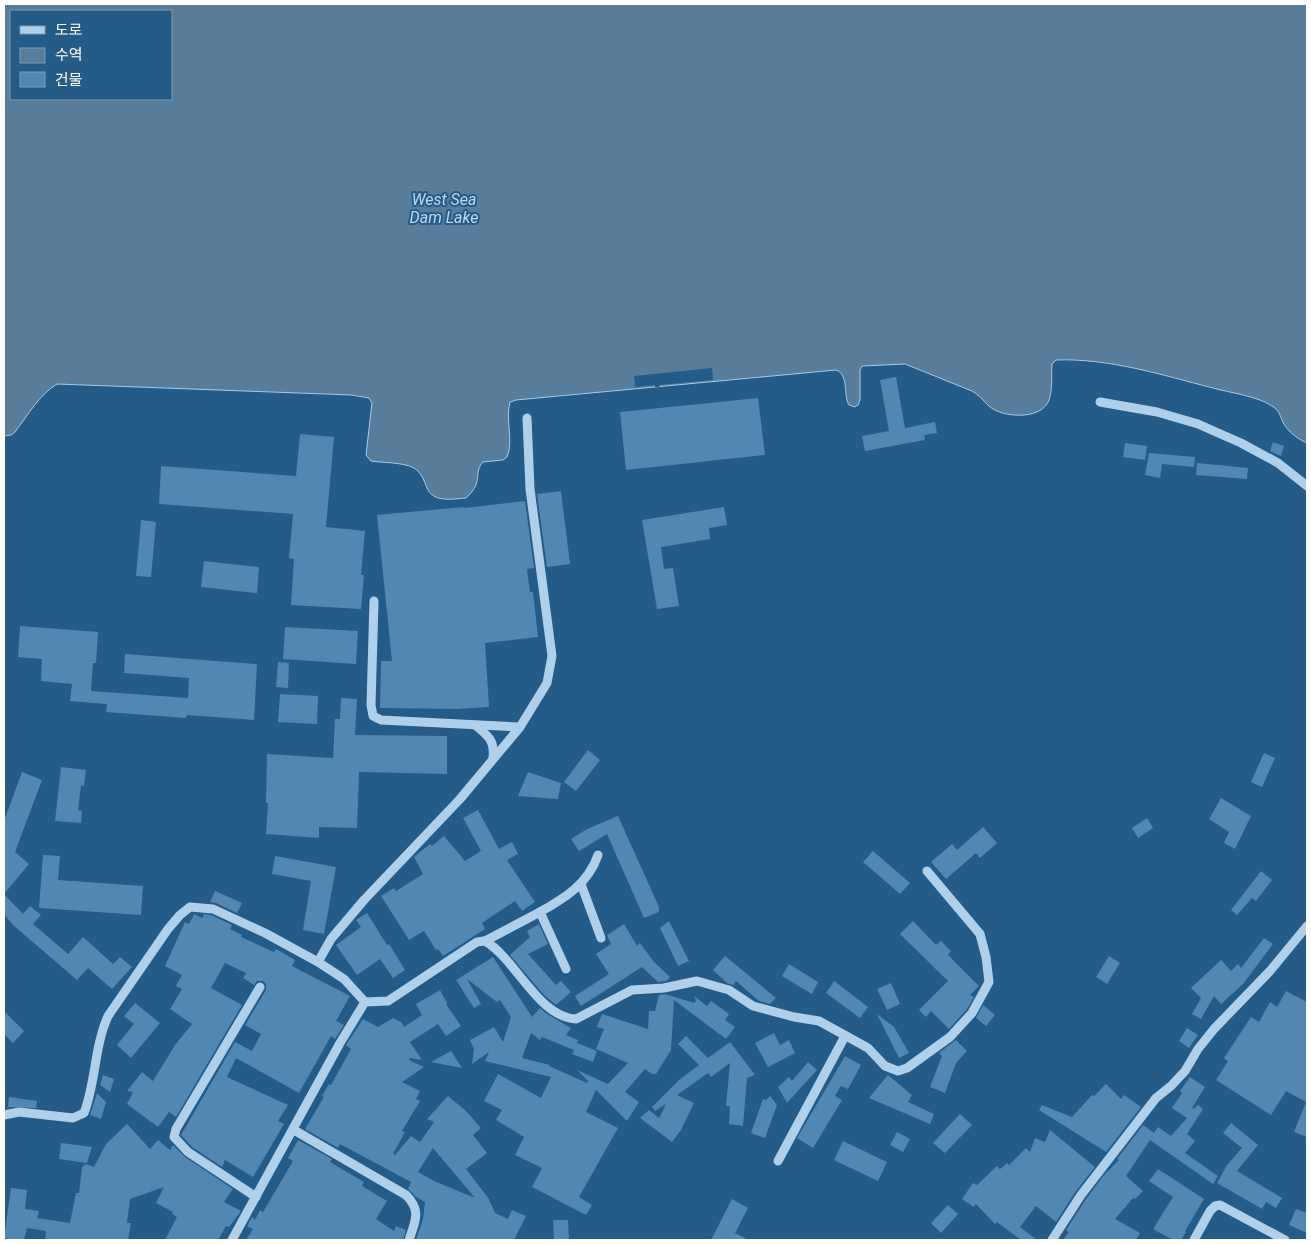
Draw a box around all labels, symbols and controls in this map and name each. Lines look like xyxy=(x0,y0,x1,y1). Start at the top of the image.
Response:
legend xyxy=(10,10,172,100)
text: 도로 xyxy=(55,21,83,39)
text: 수역 xyxy=(55,46,83,64)
text: 건물 xyxy=(55,71,83,89)
water label: West Sea Dam Lake xyxy=(410,190,478,227)

